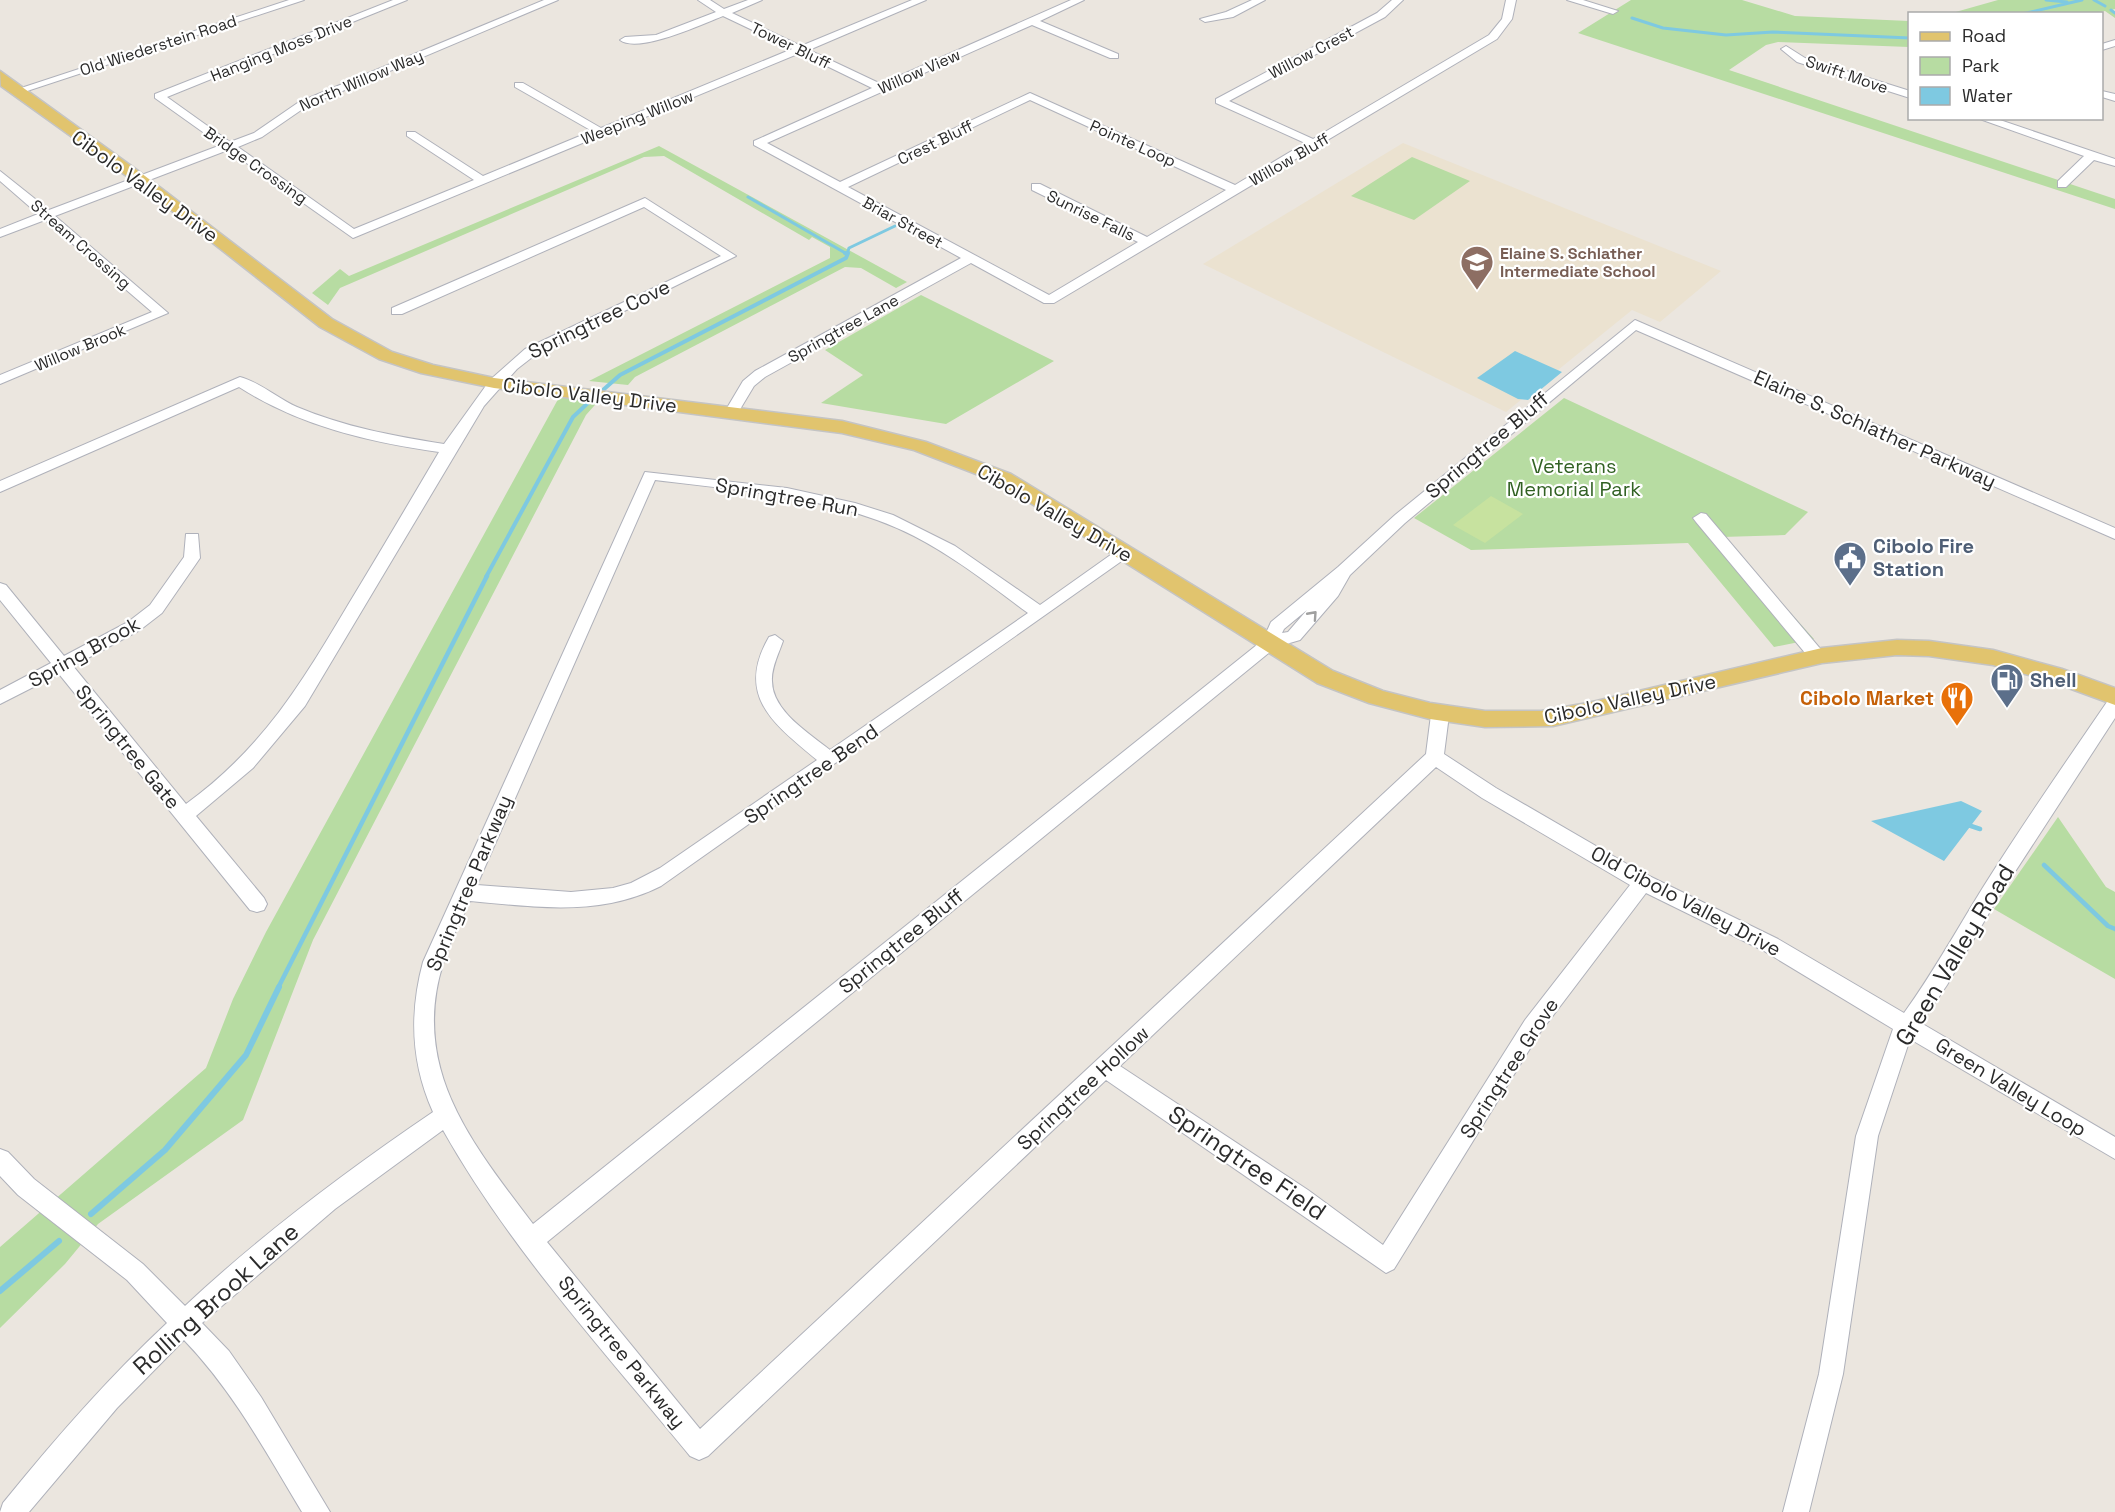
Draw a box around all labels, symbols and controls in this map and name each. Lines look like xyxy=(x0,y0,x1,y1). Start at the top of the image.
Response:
street label: Old Wiederstein Road xyxy=(77,10,239,81)
street label: Hanging Moss Drive xyxy=(207,10,355,86)
legend xyxy=(1908,12,2103,120)
street label: Tower Bluff xyxy=(747,17,834,74)
street label: Willow Crest xyxy=(1265,21,1357,84)
text: Road xyxy=(1962,24,2006,47)
street label: Willow View xyxy=(875,44,964,99)
street label: North Willow Way xyxy=(296,45,426,116)
street label: Swift Move xyxy=(1803,51,1891,98)
text: Park xyxy=(1962,54,2000,77)
text: Water xyxy=(1962,84,2013,107)
street label: Weeping Willow xyxy=(578,85,696,150)
street label: Crest Bluff xyxy=(894,115,977,170)
street label: Pointe Loop xyxy=(1086,115,1179,172)
street label: Bridge Crossing xyxy=(200,122,311,209)
street label: Cibolo Valley Drive xyxy=(66,124,224,248)
street label: Willow Bluff xyxy=(1245,128,1333,191)
street label: Sunrise Falls xyxy=(1043,185,1138,246)
street label: Briar Street xyxy=(859,192,947,253)
street label: Stream Crossing xyxy=(26,195,135,294)
place label: Elaine S. Schlather Intermediate School xyxy=(1500,243,1656,282)
school or university icon: Elaine S. Schlather Intermediate School xyxy=(1459,244,1495,291)
street label: Springtree Cove xyxy=(524,273,674,365)
street label: Springtree Lane xyxy=(784,289,902,368)
street label: Willow Brook xyxy=(31,319,129,376)
street label: Elaine S. Schlather Parkway xyxy=(1750,364,2000,494)
street label: Cibolo Valley Drive xyxy=(501,371,679,419)
street label: Springtree Bluff xyxy=(1420,386,1554,504)
park label: Veterans Memorial Park xyxy=(1507,453,1641,502)
street label: Cibolo Valley Drive xyxy=(973,458,1137,568)
street label: Springtree Run xyxy=(713,472,861,522)
place label: Cibolo Fire Station xyxy=(1873,533,1974,582)
public building icon: Cibolo Fire Station xyxy=(1832,540,1868,587)
street label: Spring Brook xyxy=(24,611,145,693)
one-way arrow xyxy=(1306,611,1317,622)
fuel station icon: Shell xyxy=(1989,662,2025,709)
place label: Shell xyxy=(2030,667,2077,693)
street label: Cibolo Valley Drive xyxy=(1542,668,1718,730)
street label: Springtree Gate xyxy=(70,680,186,814)
restaurant icon: Cibolo Market xyxy=(1939,680,1975,727)
place label: Cibolo Market xyxy=(1800,685,1934,711)
street label: Springtree Bend xyxy=(739,718,883,830)
street label: Springtree Parkway xyxy=(420,791,518,975)
street label: Old Cibolo Valley Drive xyxy=(1587,840,1785,962)
street label: Green Valley Road xyxy=(1888,858,2021,1051)
street label: Springtree Bluff xyxy=(833,883,969,999)
street label: Springtree Grove xyxy=(1454,993,1564,1143)
street label: Springtree Hollow xyxy=(1011,1020,1155,1156)
street label: Green Valley Loop xyxy=(1931,1032,2091,1142)
street label: Springtree Field xyxy=(1162,1098,1332,1227)
street label: Rolling Brook Lane xyxy=(126,1216,305,1381)
street label: Springtree Parkway xyxy=(552,1270,692,1434)

